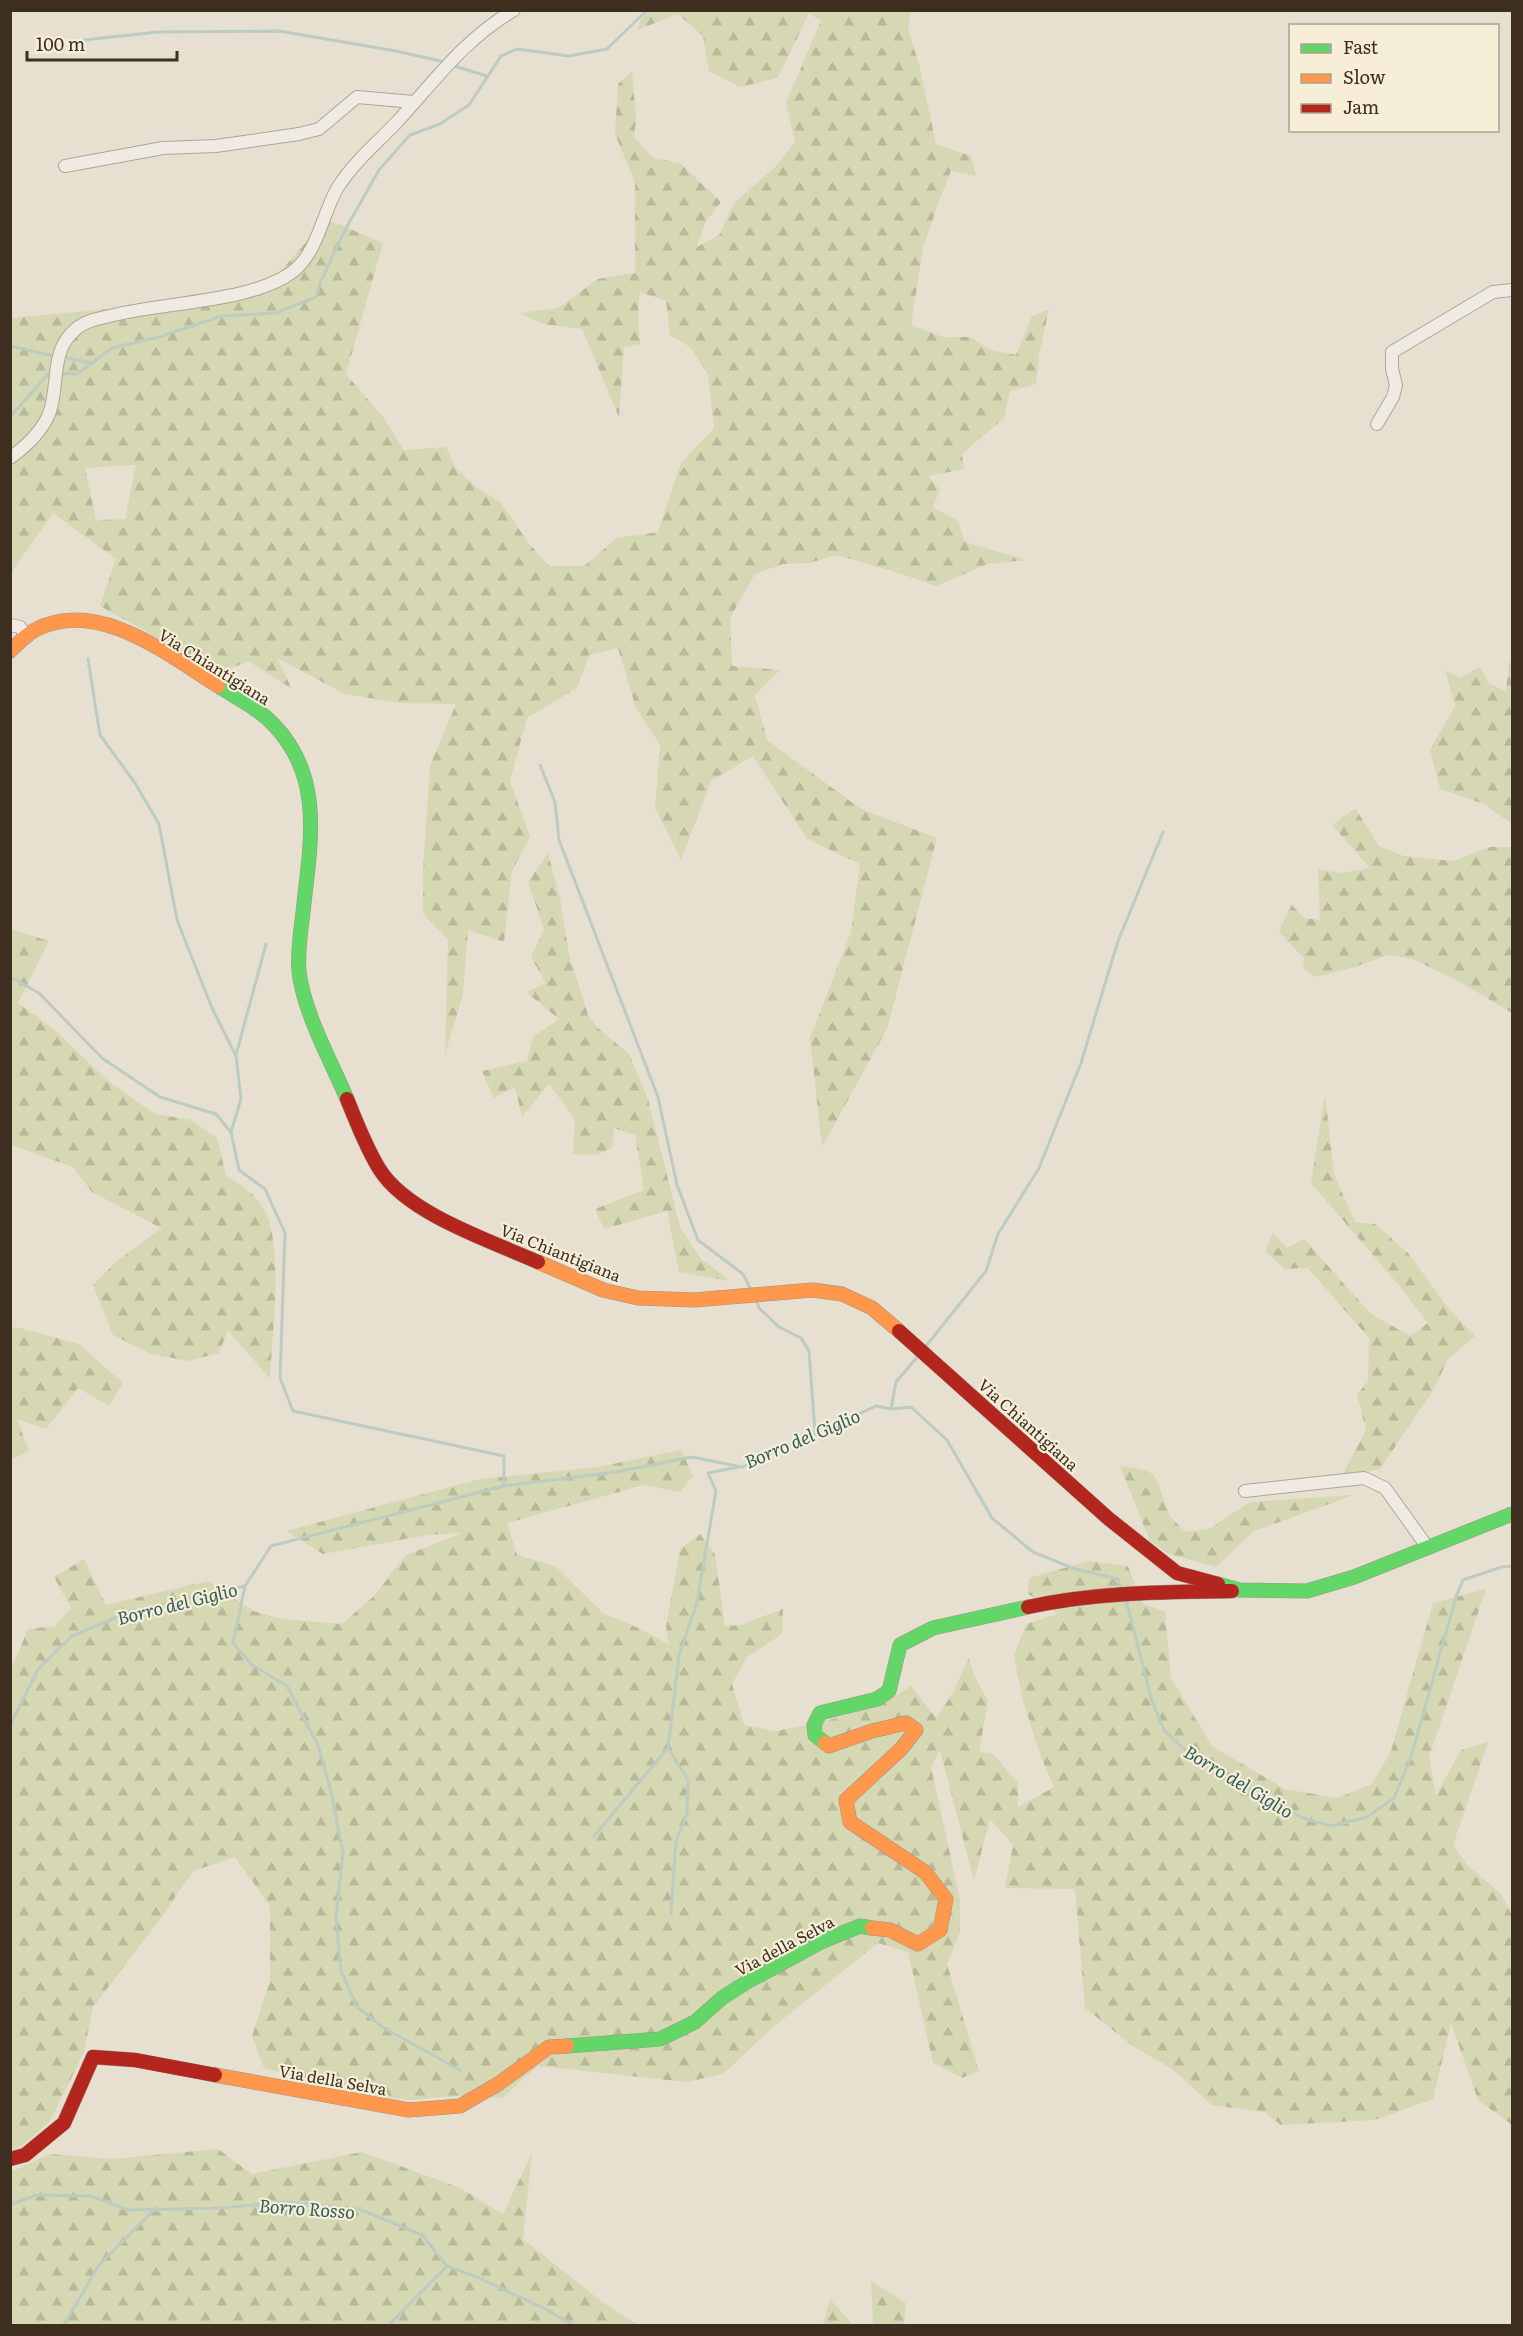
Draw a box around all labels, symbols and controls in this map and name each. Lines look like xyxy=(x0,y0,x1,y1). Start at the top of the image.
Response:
scale bar xyxy=(27,24,177,62)
legend xyxy=(1289,24,1499,132)
text: 100 m xyxy=(36,30,85,57)
text: Fast xyxy=(1343,33,1379,60)
text: Slow xyxy=(1343,63,1386,90)
text: Jam xyxy=(1343,93,1379,120)
street label: Via Chiantigiana xyxy=(154,622,276,710)
street label: Via Chiantigiana xyxy=(497,1217,625,1287)
street label: Via Chiantigiana xyxy=(973,1372,1085,1476)
water label: Borro del Giglio xyxy=(740,1401,864,1475)
water label: Borro del Giglio xyxy=(114,1575,240,1631)
water label: Borro del Giglio xyxy=(1179,1738,1299,1824)
street label: Via della Selva xyxy=(730,1909,838,1981)
street label: Via della Selva xyxy=(277,2058,389,2100)
water label: Borro Rosso xyxy=(258,2191,356,2225)

